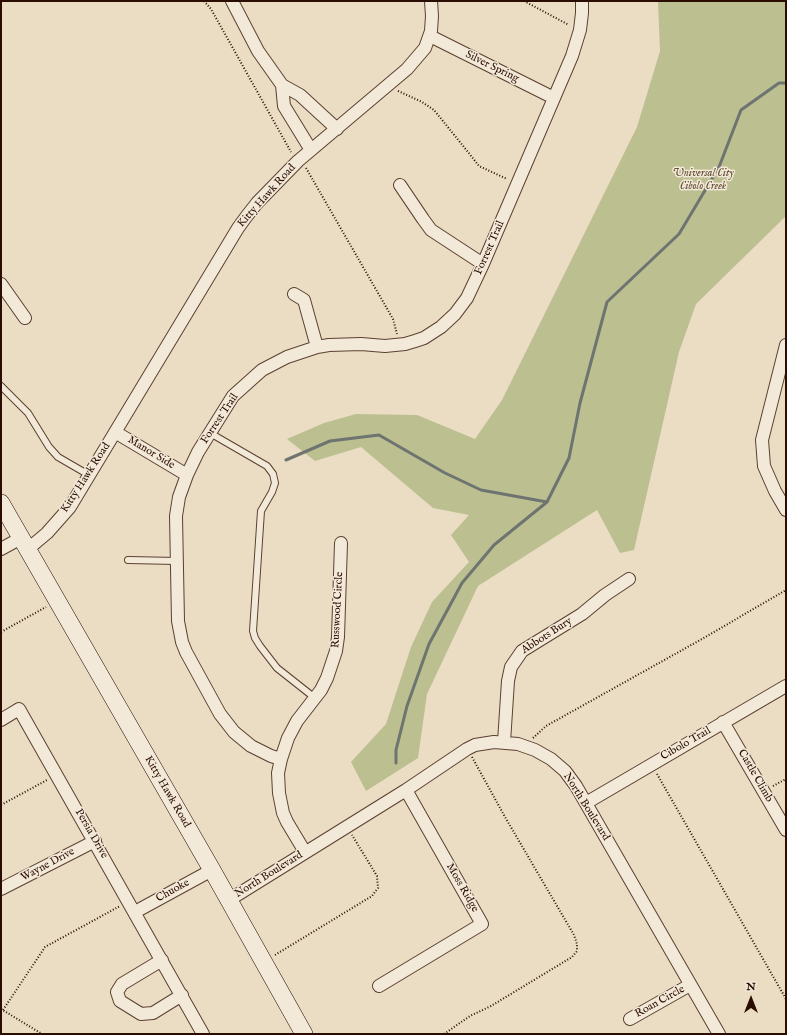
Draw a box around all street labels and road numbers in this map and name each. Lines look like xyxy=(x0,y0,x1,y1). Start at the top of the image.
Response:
street label: Silver Spring xyxy=(463,48,521,86)
street label: Kitty Hawk Road xyxy=(235,162,299,230)
street label: Forrest Trail xyxy=(472,219,508,277)
street label: Forrest Trail xyxy=(198,391,242,447)
street label: Manor Side xyxy=(125,434,177,472)
street label: Kitty Hawk Road xyxy=(59,441,113,515)
street label: Russwood Circle xyxy=(329,571,347,649)
street label: Abbots Bury xyxy=(519,615,575,657)
street label: Cibolo Trail xyxy=(659,724,713,764)
street label: Castle Climb xyxy=(735,747,775,805)
street label: Kitty Hawk Road xyxy=(141,754,193,830)
street label: North Boulevard xyxy=(560,771,612,843)
street label: Persia Drive xyxy=(72,807,110,861)
street label: Wayne Drive xyxy=(19,845,77,885)
street label: North Boulevard xyxy=(233,849,305,901)
street label: Moss Ridge xyxy=(443,861,481,915)
street label: Chuoke xyxy=(154,876,192,906)
street label: Roan Circle xyxy=(633,983,687,1021)

